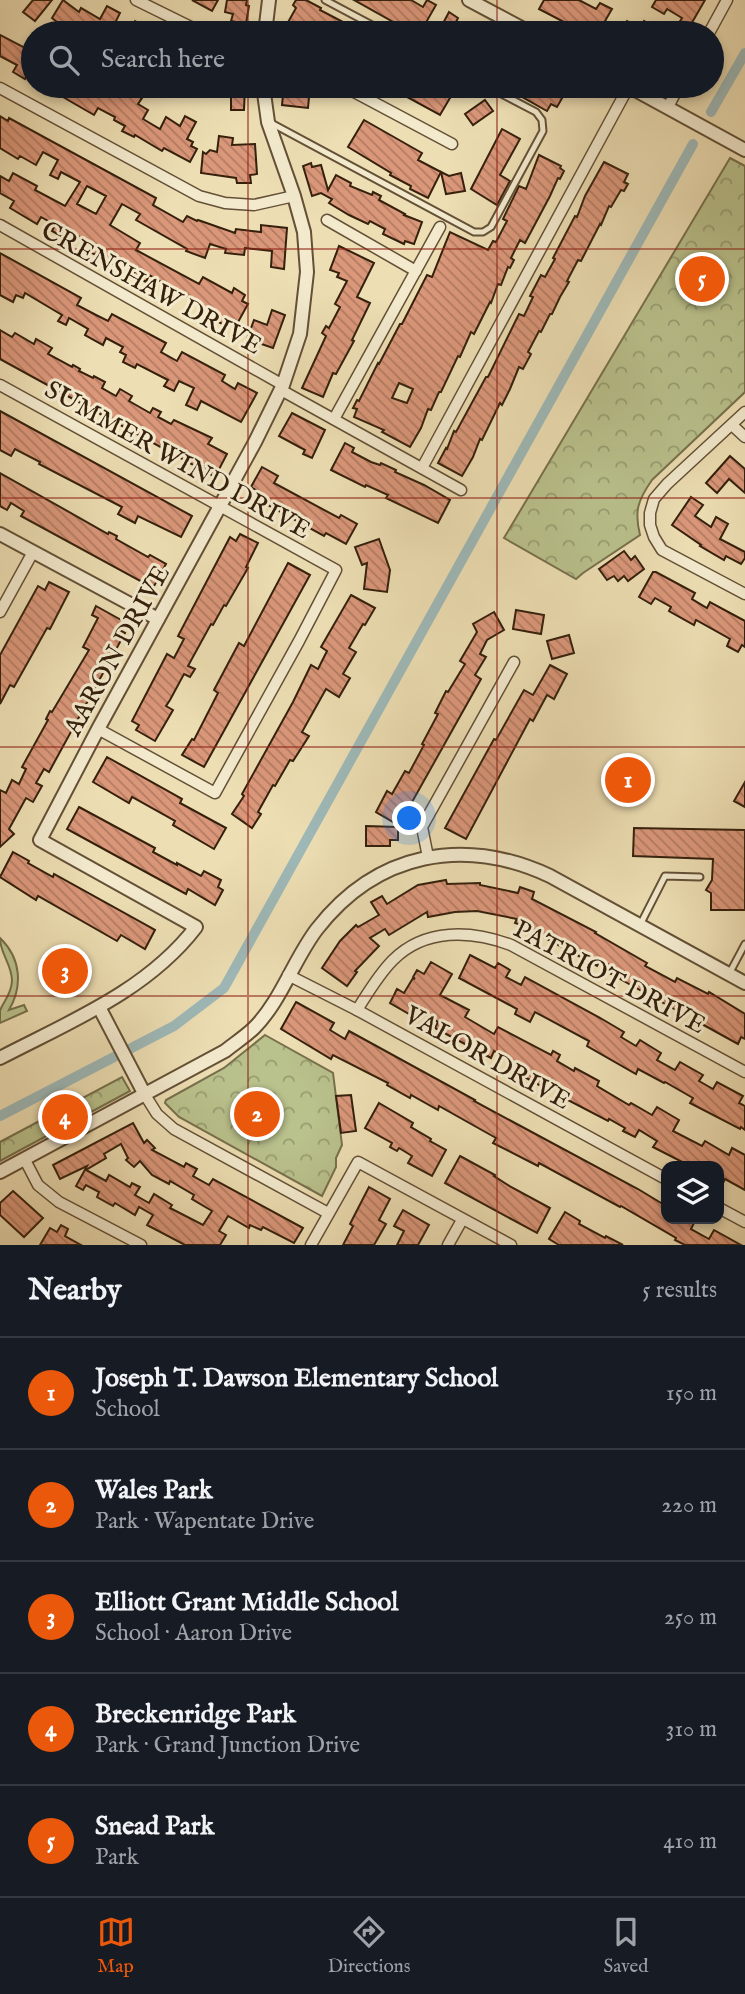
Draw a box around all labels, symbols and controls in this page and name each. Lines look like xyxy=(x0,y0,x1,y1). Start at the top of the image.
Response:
search box xyxy=(21,21,724,98)
icon: search xyxy=(45,41,83,79)
text: Search here xyxy=(101,43,225,76)
street label: CRENSHAW DRIVE xyxy=(35,214,267,363)
pin: 5 xyxy=(679,253,725,305)
street label: SUMMER WIND DRIVE xyxy=(39,373,316,547)
street label: AARON DRIVE xyxy=(56,560,178,743)
pin: 1 xyxy=(605,754,651,806)
your location xyxy=(392,801,426,835)
street label: PATRIOT DRIVE xyxy=(507,913,711,1042)
pin: 3 xyxy=(42,945,88,997)
street label: VALOR DRIVE xyxy=(398,999,576,1118)
pin: 2 xyxy=(234,1088,280,1140)
pin: 4 xyxy=(42,1091,88,1143)
map controls xyxy=(661,1161,724,1224)
button: layers xyxy=(661,1161,724,1224)
text: Nearby xyxy=(28,1272,121,1310)
text: 5 results xyxy=(642,1276,717,1305)
text: Joseph T. Dawson Elementary School xyxy=(95,1362,498,1395)
text: 1 xyxy=(47,1379,55,1408)
text: 150 m xyxy=(666,1379,717,1408)
text: School xyxy=(95,1395,160,1424)
text: Wales Park xyxy=(95,1474,213,1507)
text: 2 xyxy=(46,1491,56,1520)
text: 220 m xyxy=(661,1491,717,1520)
text: Park · Wapentate Drive xyxy=(95,1507,314,1536)
text: Elliott Grant Middle School xyxy=(95,1586,398,1619)
text: 3 xyxy=(47,1603,55,1632)
text: 250 m xyxy=(664,1603,717,1632)
text: School · Aaron Drive xyxy=(95,1619,292,1648)
text: Breckenridge Park xyxy=(95,1698,296,1731)
text: 4 xyxy=(45,1715,57,1744)
text: 310 m xyxy=(666,1715,717,1744)
text: Park · Grand Junction Drive xyxy=(95,1731,360,1760)
text: Snead Park xyxy=(95,1810,214,1843)
text: 5 xyxy=(47,1827,55,1856)
text: 410 m xyxy=(663,1827,717,1856)
text: Park xyxy=(95,1843,139,1872)
tab: Map xyxy=(97,1913,135,1979)
tab: Directions xyxy=(328,1913,410,1979)
tab: Saved xyxy=(603,1913,648,1979)

